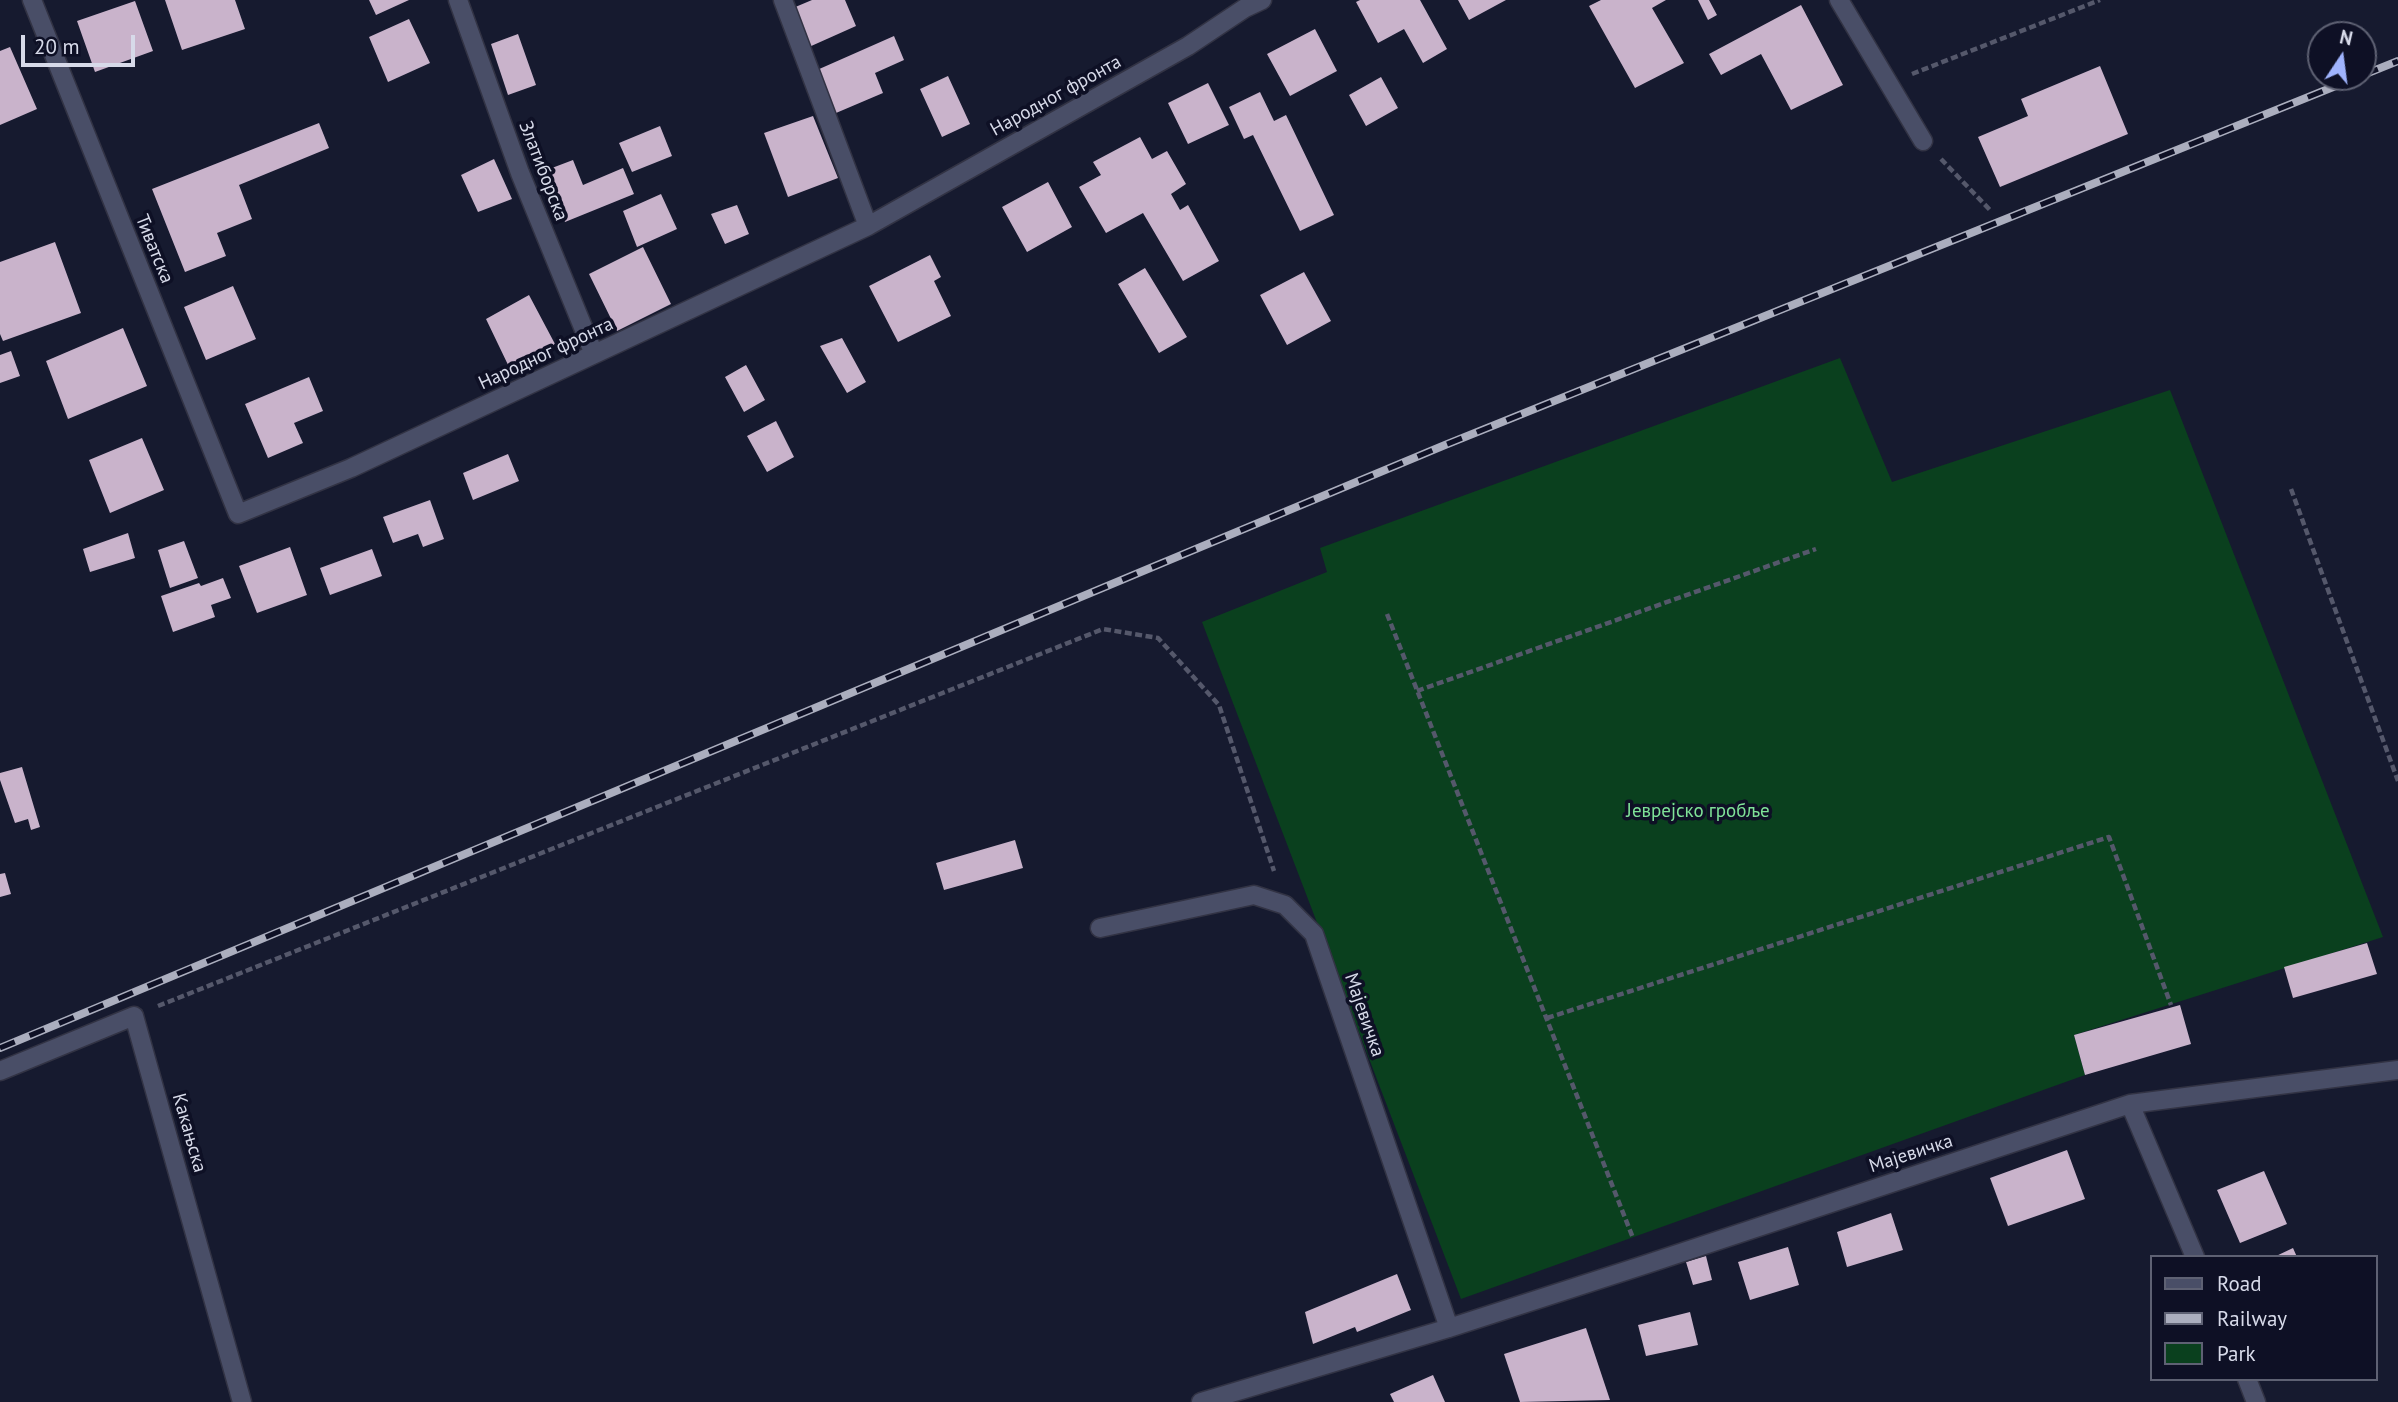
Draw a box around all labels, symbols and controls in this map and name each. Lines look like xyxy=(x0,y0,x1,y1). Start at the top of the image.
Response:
scale bar xyxy=(24,21,138,65)
north arrow xyxy=(2307,21,2377,91)
text: N xyxy=(2337,24,2355,51)
text: 20 m xyxy=(34,33,80,60)
street label: Народног фронта xyxy=(987,51,1125,141)
street label: Златиборска xyxy=(514,118,572,224)
street label: Тиватска xyxy=(130,211,178,287)
street label: Народног фронта xyxy=(475,313,617,395)
park label: Јеврејско гробље xyxy=(1626,801,1770,823)
street label: Мајевичка xyxy=(1339,970,1389,1060)
street label: Какањска xyxy=(167,1091,211,1175)
street label: Мајевичка xyxy=(1866,1130,1956,1178)
legend xyxy=(2150,1255,2377,1381)
text: Road xyxy=(2217,1270,2261,1297)
text: Railway xyxy=(2217,1305,2287,1332)
text: Park xyxy=(2217,1340,2256,1367)

